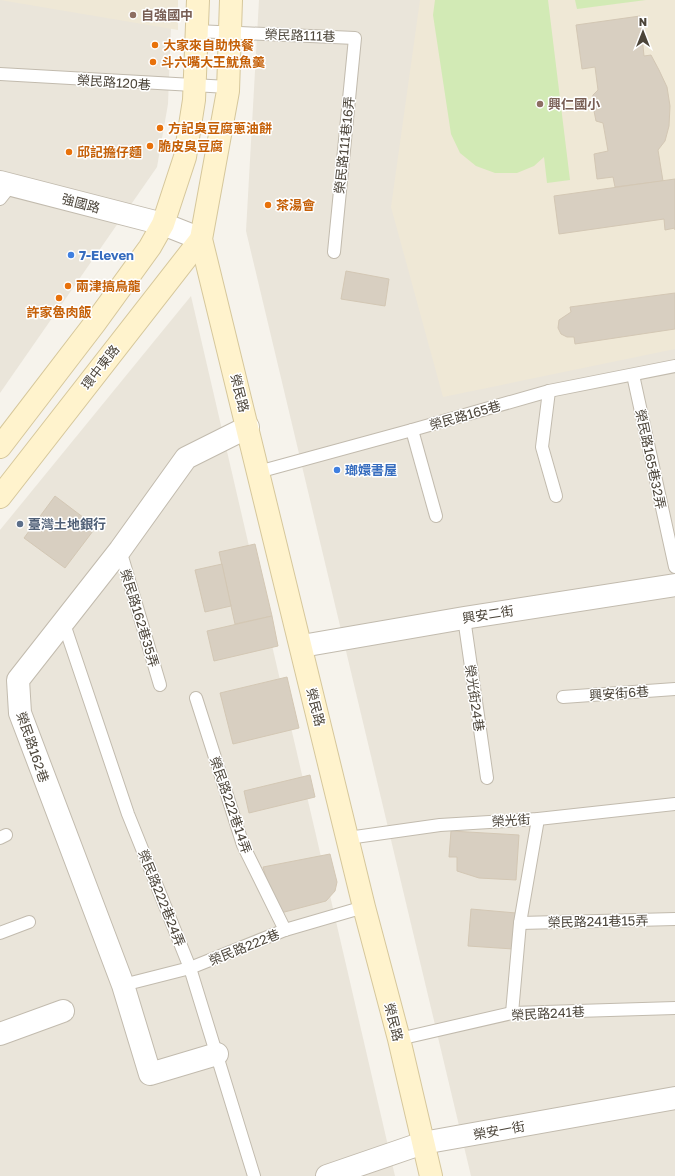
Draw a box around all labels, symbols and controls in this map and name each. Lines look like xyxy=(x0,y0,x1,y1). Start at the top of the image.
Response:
place label: 自強國中 xyxy=(141,7,193,23)
marker: 自強國中 xyxy=(128,10,138,20)
north arrow xyxy=(623,12,663,52)
text: N xyxy=(639,15,647,28)
street label: 榮民路111巷 xyxy=(264,26,336,44)
place label: 大家來自助快餐 xyxy=(163,37,254,53)
marker: 大家來自助快餐 xyxy=(150,40,160,50)
place label: 斗六嘴大王魷魚羹 xyxy=(161,54,265,70)
marker: 斗六嘴大王魷魚羹 xyxy=(148,57,158,67)
street label: 榮民路120巷 xyxy=(77,71,151,93)
street label: 榮民路111巷16弄 xyxy=(331,95,357,195)
place label: 興仁國小 xyxy=(548,96,601,112)
marker: 興仁國小 xyxy=(535,99,545,109)
place label: 方記臭豆腐蔥油餅 xyxy=(168,120,272,136)
marker: 方記臭豆腐蔥油餅 xyxy=(155,123,165,133)
place label: 脆皮臭豆腐 xyxy=(158,138,223,154)
marker: 脆皮臭豆腐 xyxy=(145,141,155,151)
place label: 邱記擔仔麵 xyxy=(77,144,142,160)
marker: 邱記擔仔麵 xyxy=(64,147,74,157)
street label: 強國路 xyxy=(60,190,102,216)
place label: 茶湯會 xyxy=(276,197,316,213)
marker: 茶湯會 xyxy=(263,200,273,210)
place label: 7-Eleven xyxy=(79,247,134,263)
marker: 7-Eleven xyxy=(66,250,76,260)
place label: 兩津搞烏龍 xyxy=(76,278,141,294)
marker: 兩津搞烏龍 xyxy=(63,281,73,291)
marker: 許家魯肉飯 xyxy=(54,293,64,303)
place label: 許家魯肉飯 xyxy=(26,304,92,320)
street label: 環中東路 xyxy=(78,342,122,392)
street label: 榮民路 xyxy=(228,372,252,414)
street label: 榮民路165巷 xyxy=(427,397,503,433)
street label: 榮民路165巷32弄 xyxy=(633,408,669,510)
place label: 瑯嬛書屋 xyxy=(345,462,397,478)
marker: 瑯嬛書屋 xyxy=(332,465,342,475)
place label: 臺灣土地銀行 xyxy=(28,516,106,532)
marker: 臺灣土地銀行 xyxy=(15,519,25,529)
street label: 榮民路162巷35弄 xyxy=(117,567,163,669)
street label: 興安二街 xyxy=(461,602,515,626)
street label: 榮光街24巷 xyxy=(462,663,488,733)
street label: 興安街6巷 xyxy=(589,683,649,703)
street label: 榮民路 xyxy=(304,686,328,728)
street label: 榮民路162巷 xyxy=(13,710,53,784)
street label: 榮民路222巷14弄 xyxy=(207,754,255,856)
street label: 榮光街 xyxy=(491,811,531,829)
street label: 榮民路222巷24弄 xyxy=(135,847,189,949)
street label: 榮民路241巷15弄 xyxy=(548,912,648,930)
street label: 榮民路222巷 xyxy=(206,926,282,968)
street label: 榮民路 xyxy=(382,1001,406,1043)
street label: 榮民路241巷 xyxy=(511,1003,585,1023)
street label: 榮安一街 xyxy=(472,1118,526,1142)

